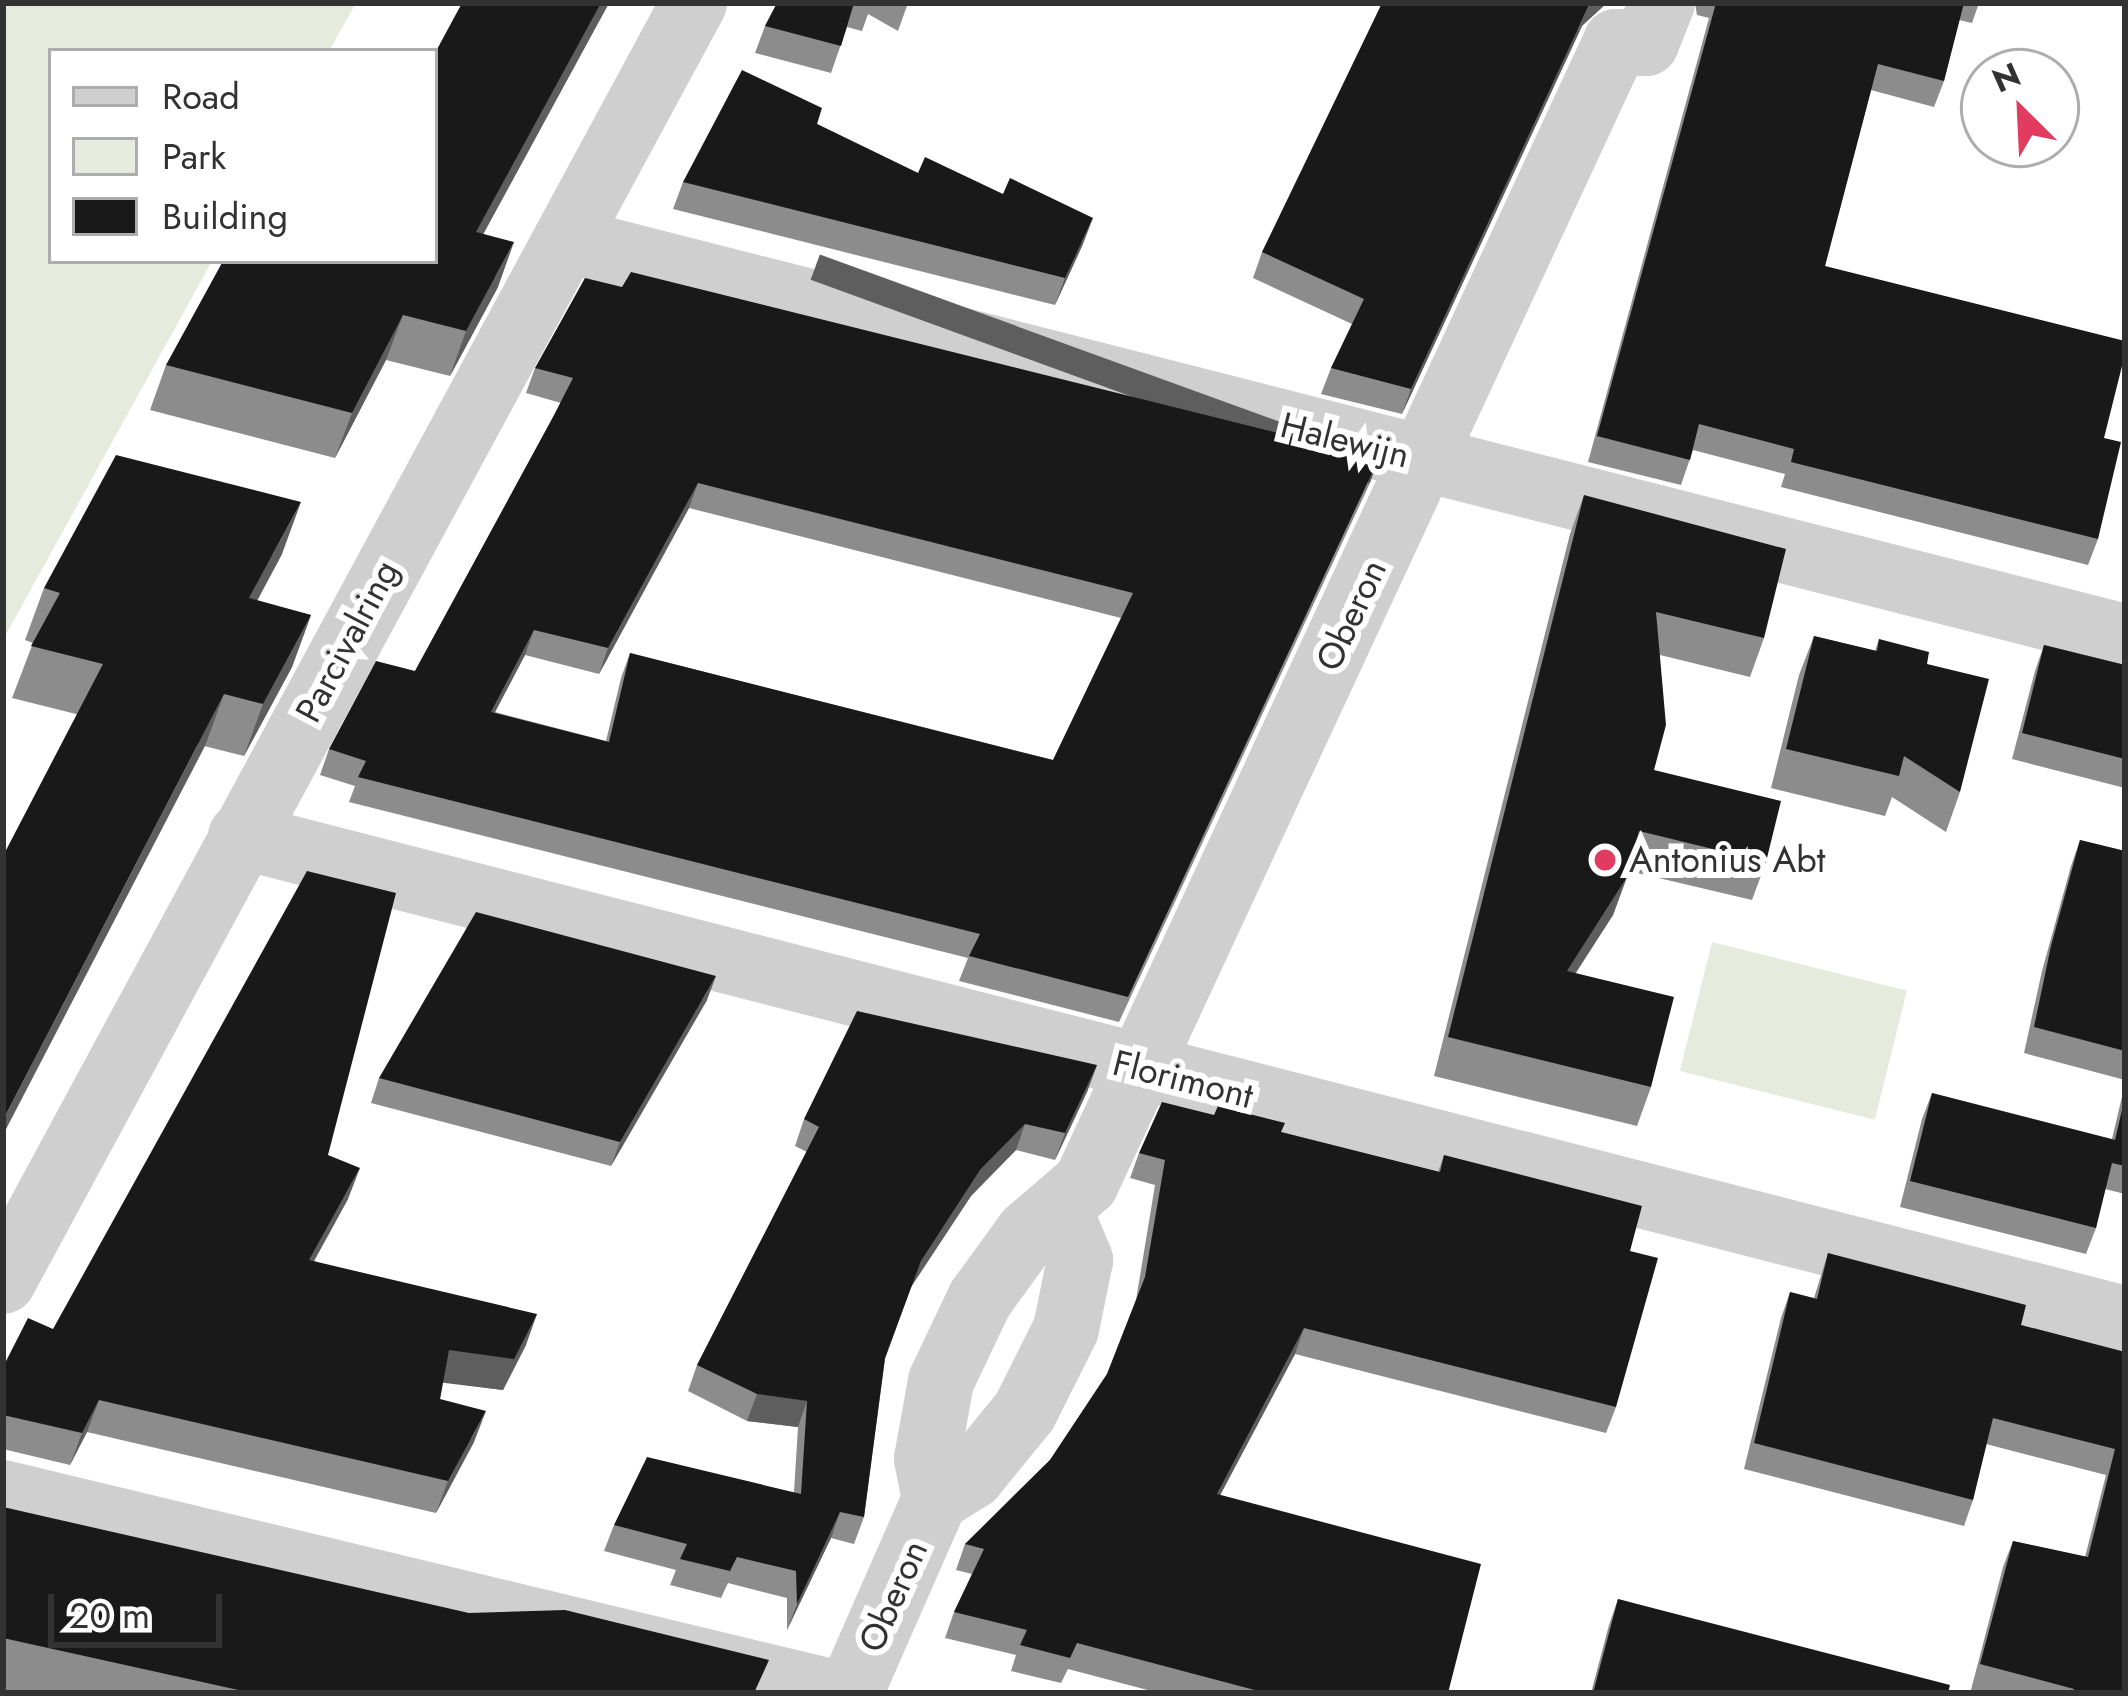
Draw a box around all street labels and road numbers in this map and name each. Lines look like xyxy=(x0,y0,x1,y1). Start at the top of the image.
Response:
street label: Halewijn xyxy=(1276,403,1414,477)
street label: Oberon xyxy=(1307,552,1395,678)
street label: Parcivalring xyxy=(286,553,408,729)
street label: Florimont xyxy=(1108,1041,1258,1117)
street label: Oberon xyxy=(849,1533,937,1659)

